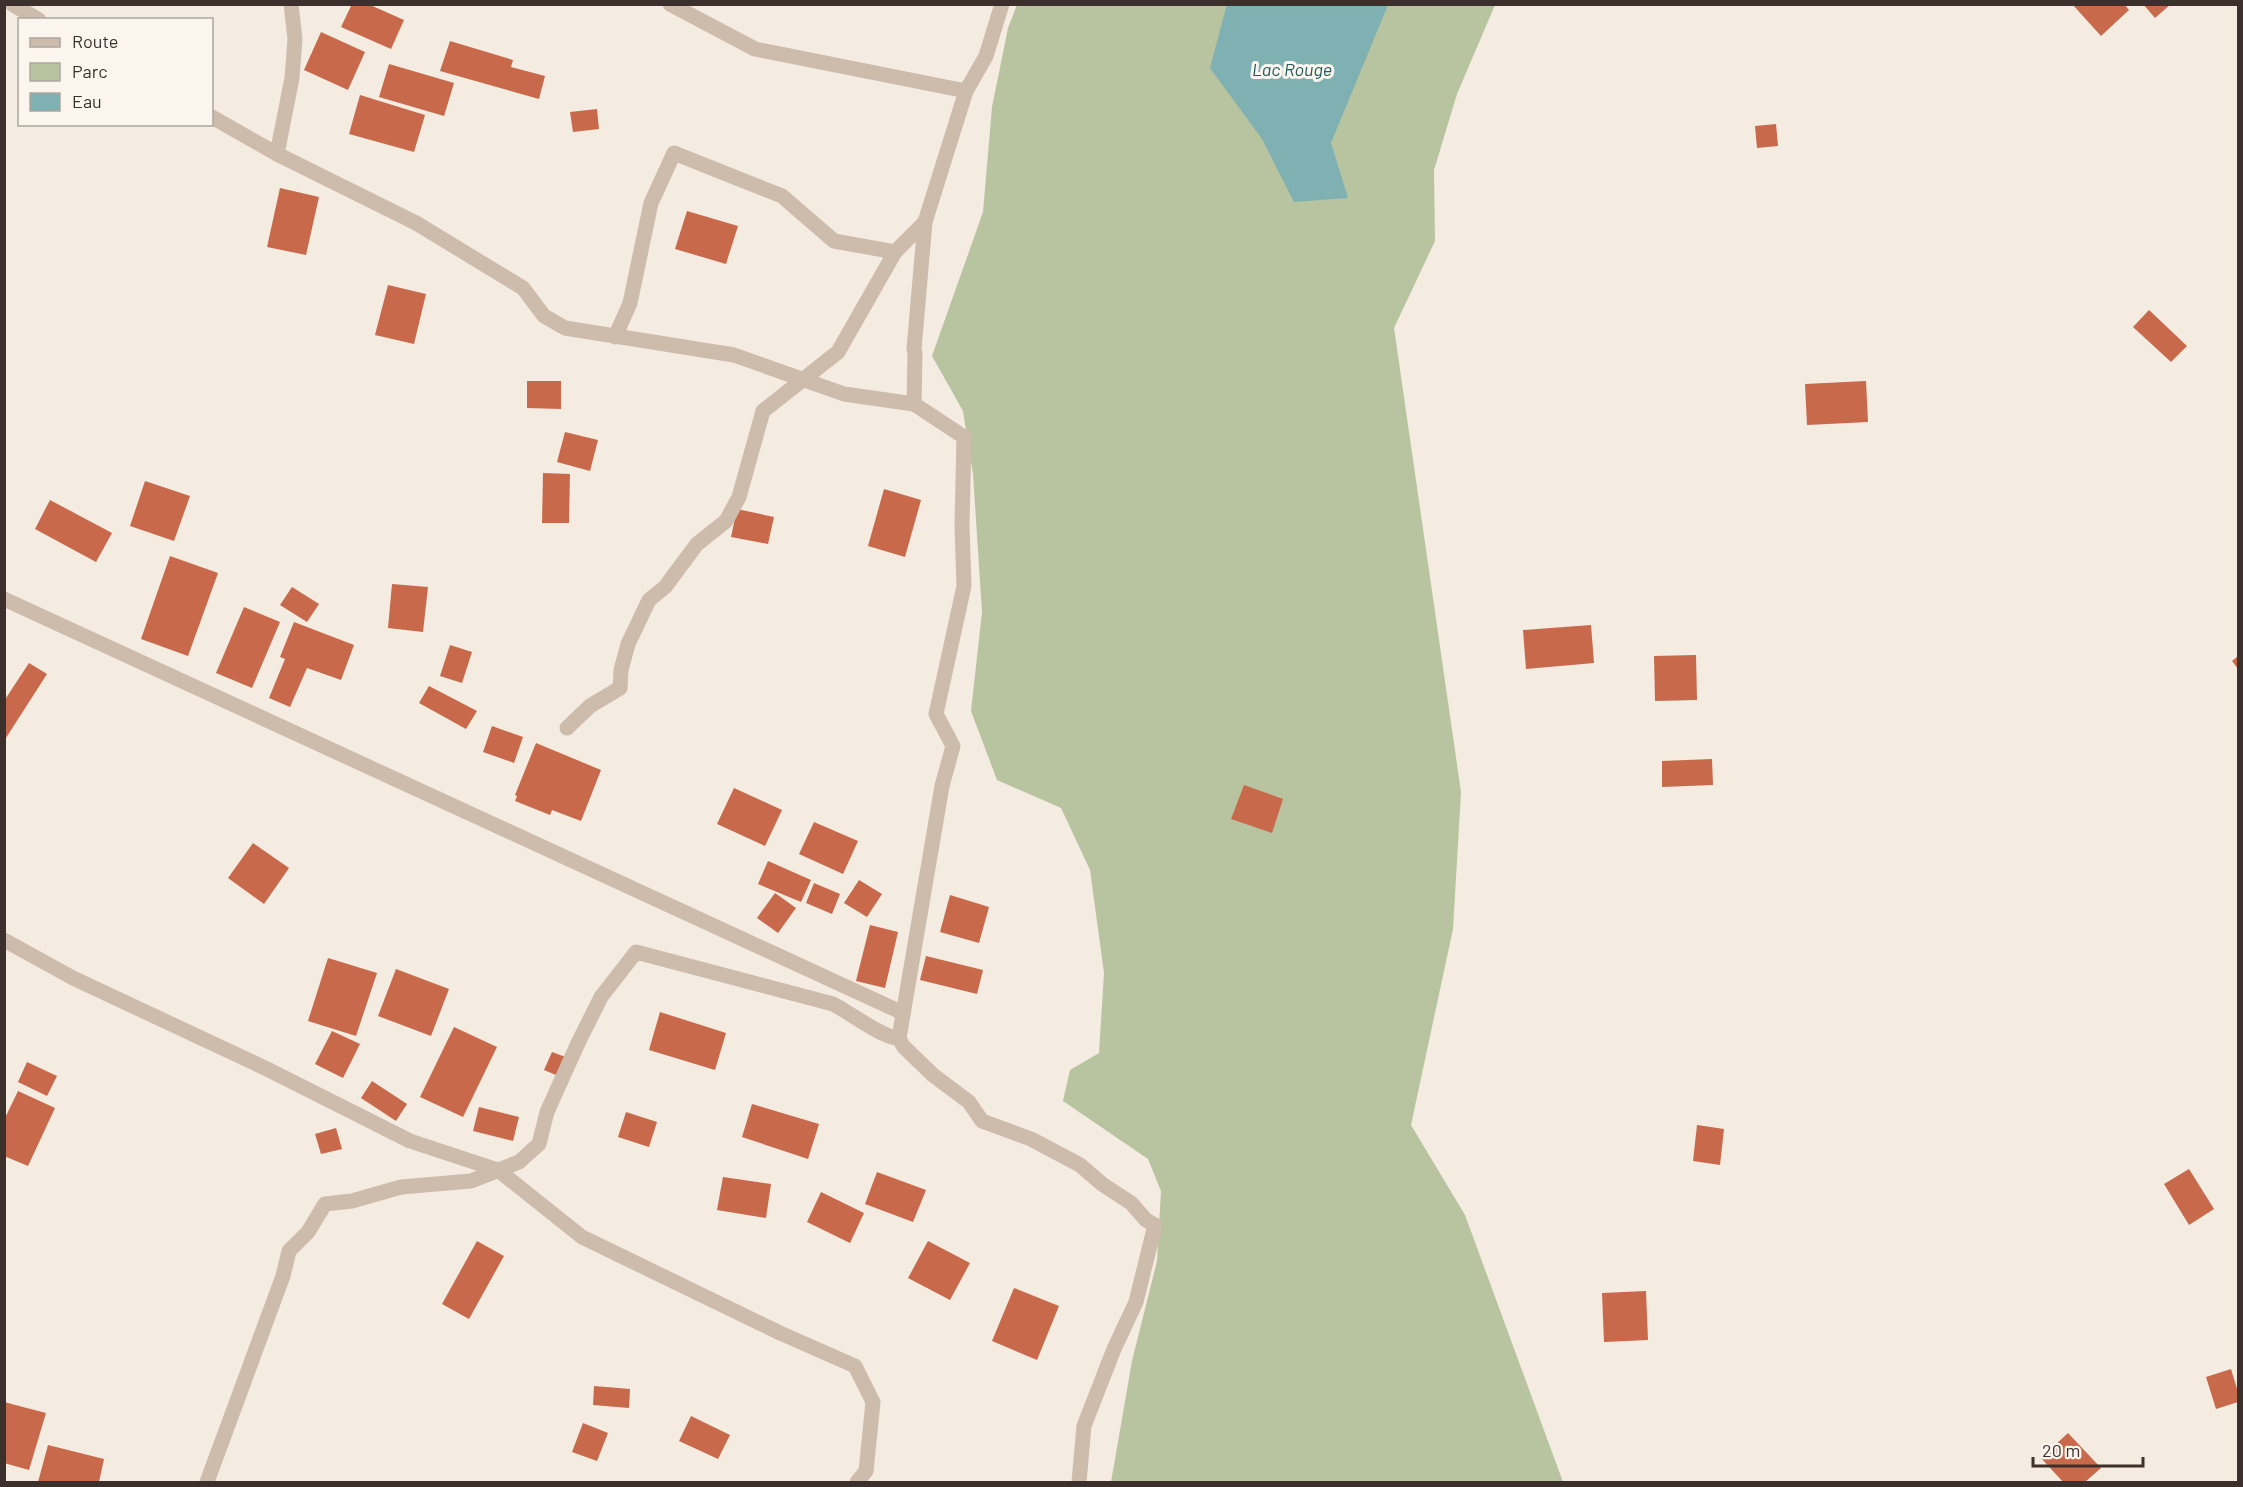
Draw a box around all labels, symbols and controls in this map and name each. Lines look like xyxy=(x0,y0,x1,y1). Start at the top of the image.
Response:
legend xyxy=(18,18,213,126)
text: Route xyxy=(72,30,118,52)
water label: Lac Rouge xyxy=(1252,58,1332,80)
text: Parc xyxy=(72,60,108,82)
text: Eau xyxy=(72,90,102,112)
scale bar xyxy=(2033,1430,2142,1468)
text: 20 m xyxy=(2042,1439,2080,1461)

